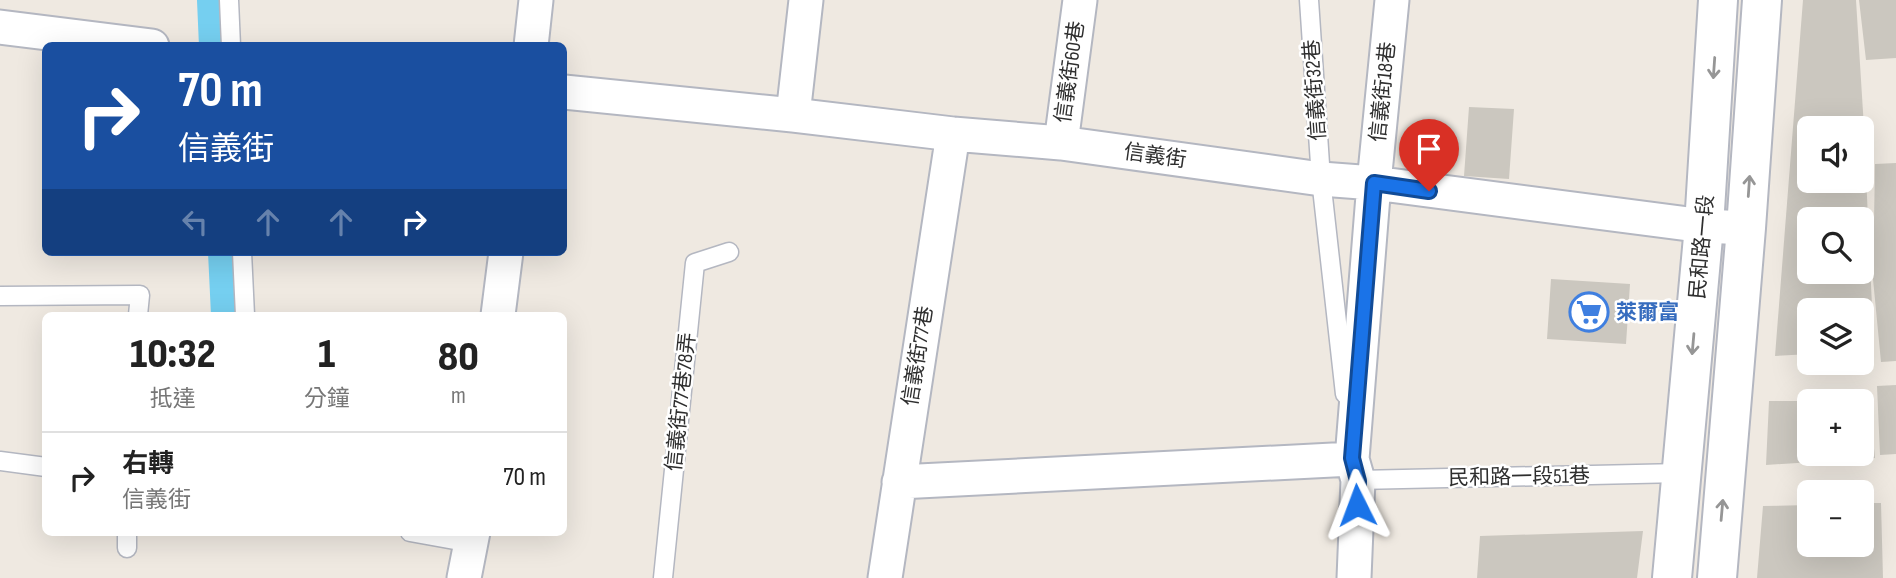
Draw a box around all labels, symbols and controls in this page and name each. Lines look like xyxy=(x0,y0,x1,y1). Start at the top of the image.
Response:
street label: 信義街60巷 xyxy=(1050,19,1090,125)
street label: 信義街32巷 xyxy=(1299,39,1331,141)
street label: 信義街18巷 xyxy=(1365,41,1401,143)
one-way arrow xyxy=(1707,56,1720,79)
text: 70 m xyxy=(178,62,263,121)
icon: right xyxy=(63,70,154,161)
map controls xyxy=(1797,116,1874,557)
button: sound xyxy=(1797,116,1874,193)
pin xyxy=(1399,119,1459,191)
text: 信義街 xyxy=(178,130,274,169)
icon: arrive xyxy=(1410,130,1448,168)
street label: 信義街 xyxy=(1122,139,1188,173)
one-way arrow xyxy=(1743,175,1756,197)
street label: 民和路一段 xyxy=(1685,194,1719,300)
icon: left xyxy=(176,203,214,241)
icon: ahead xyxy=(249,203,287,241)
icon: ahead xyxy=(322,203,360,241)
icon: right xyxy=(395,203,433,241)
button: search xyxy=(1797,207,1874,284)
supermarket icon: 萊爾富 xyxy=(1568,291,1610,333)
button: layers xyxy=(1797,298,1874,375)
place label: 萊爾富 xyxy=(1616,300,1679,325)
street label: 信義街77巷 xyxy=(898,304,938,408)
text: 10:32 xyxy=(130,329,216,380)
text: 1 xyxy=(318,329,335,380)
street label: 信義街77巷78弄 xyxy=(661,331,701,473)
text: 80 xyxy=(438,332,479,383)
one-way arrow xyxy=(1686,332,1699,355)
text: m xyxy=(451,382,466,410)
text: 抵達 xyxy=(150,385,196,413)
text: 分鐘 xyxy=(304,385,350,413)
button: + xyxy=(1797,389,1874,466)
text: 右轉 xyxy=(122,449,174,480)
icon: right xyxy=(63,459,101,497)
text: 70 m xyxy=(503,462,546,493)
street label: 民和路一段51巷 xyxy=(1448,463,1590,491)
position arrow xyxy=(1320,468,1394,542)
button: − xyxy=(1797,480,1874,557)
text: 信義街 xyxy=(122,486,191,514)
one-way arrow xyxy=(1716,499,1729,522)

